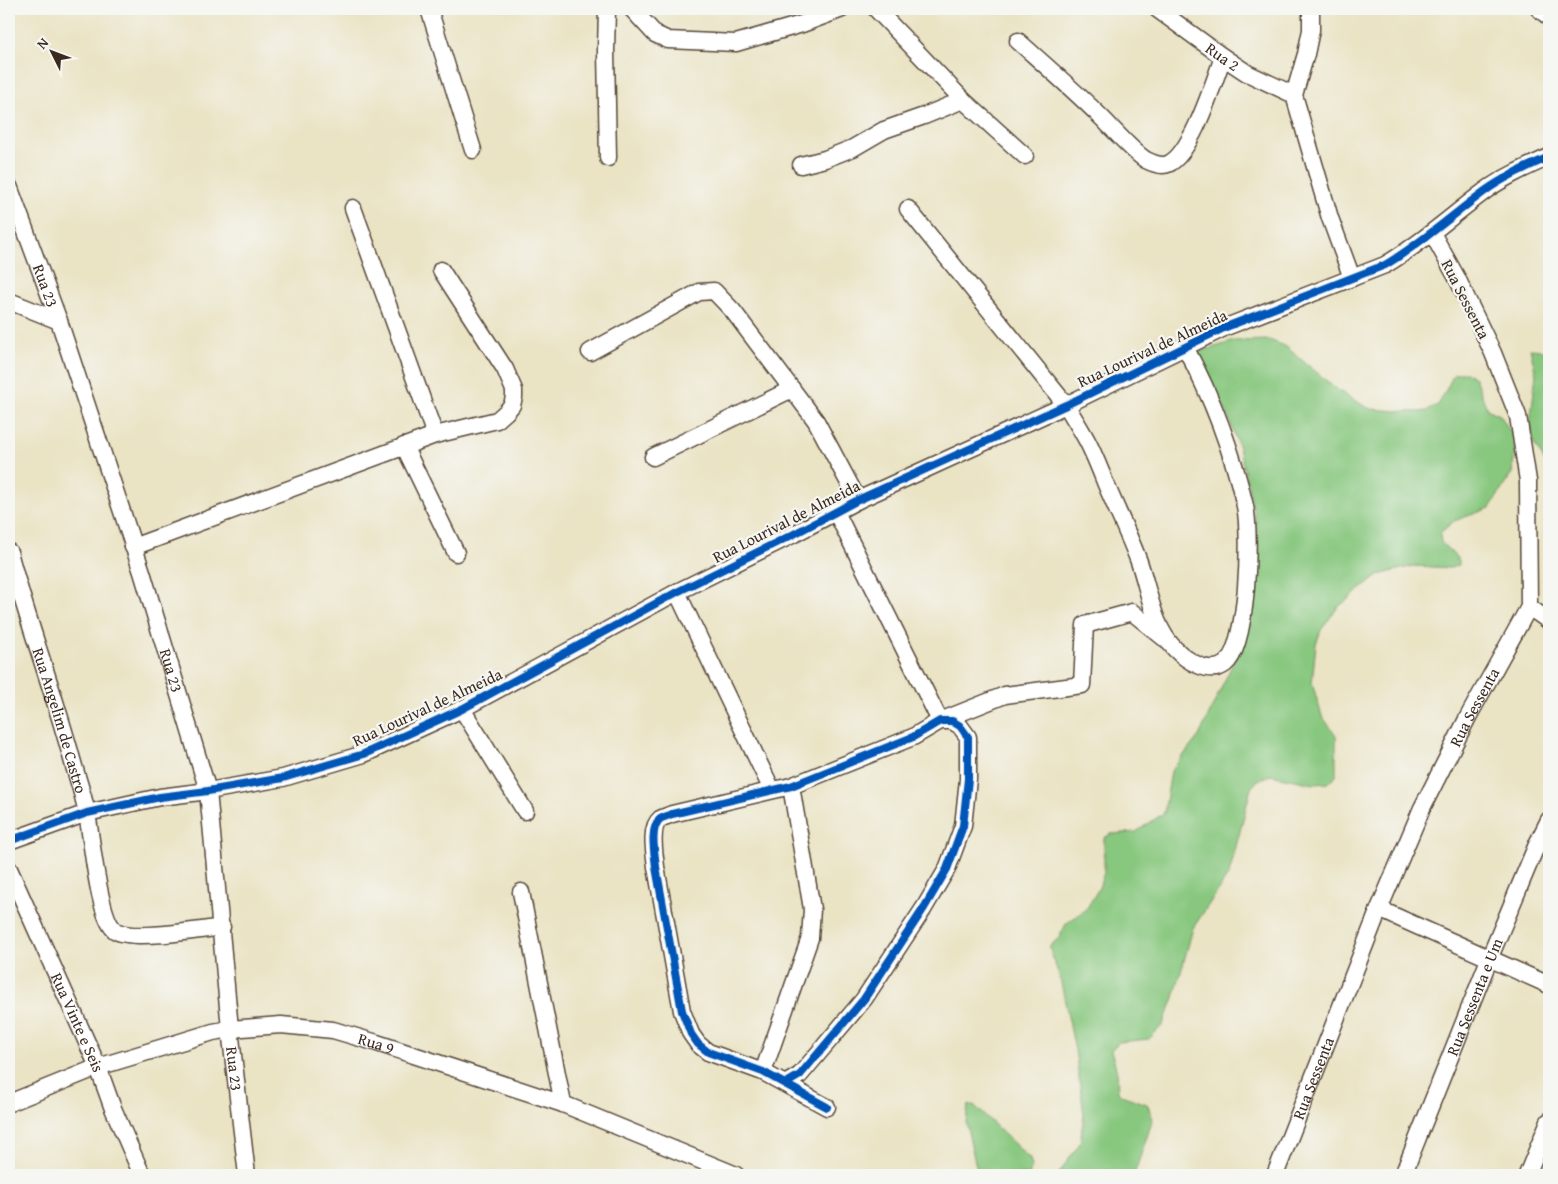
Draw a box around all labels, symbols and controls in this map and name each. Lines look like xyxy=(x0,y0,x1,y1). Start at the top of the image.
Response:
north arrow xyxy=(28,28,78,78)
text: N xyxy=(32,33,53,53)
street label: Rua 2 xyxy=(1201,36,1244,77)
street label: Rua Sessenta xyxy=(1436,255,1497,343)
street label: Rua 23 xyxy=(27,260,65,310)
street label: Rua Lourival de Almeida xyxy=(1073,303,1231,393)
street label: Rua Lourival de Almeida xyxy=(708,473,864,569)
street label: Rua Angelim de Castro xyxy=(27,644,94,796)
street label: Rua 23 xyxy=(154,646,190,695)
street label: Rua Lourival de Almeida xyxy=(348,662,506,752)
street label: Rua Sessenta xyxy=(1443,663,1505,751)
street label: Rua Sessenta e Um xyxy=(1440,934,1509,1059)
street label: Rua Vinte e Seis xyxy=(45,969,111,1075)
street label: Rua 9 xyxy=(355,1026,398,1060)
street label: Rua Sessenta xyxy=(1286,1033,1340,1123)
street label: Rua 23 xyxy=(220,1045,249,1092)

